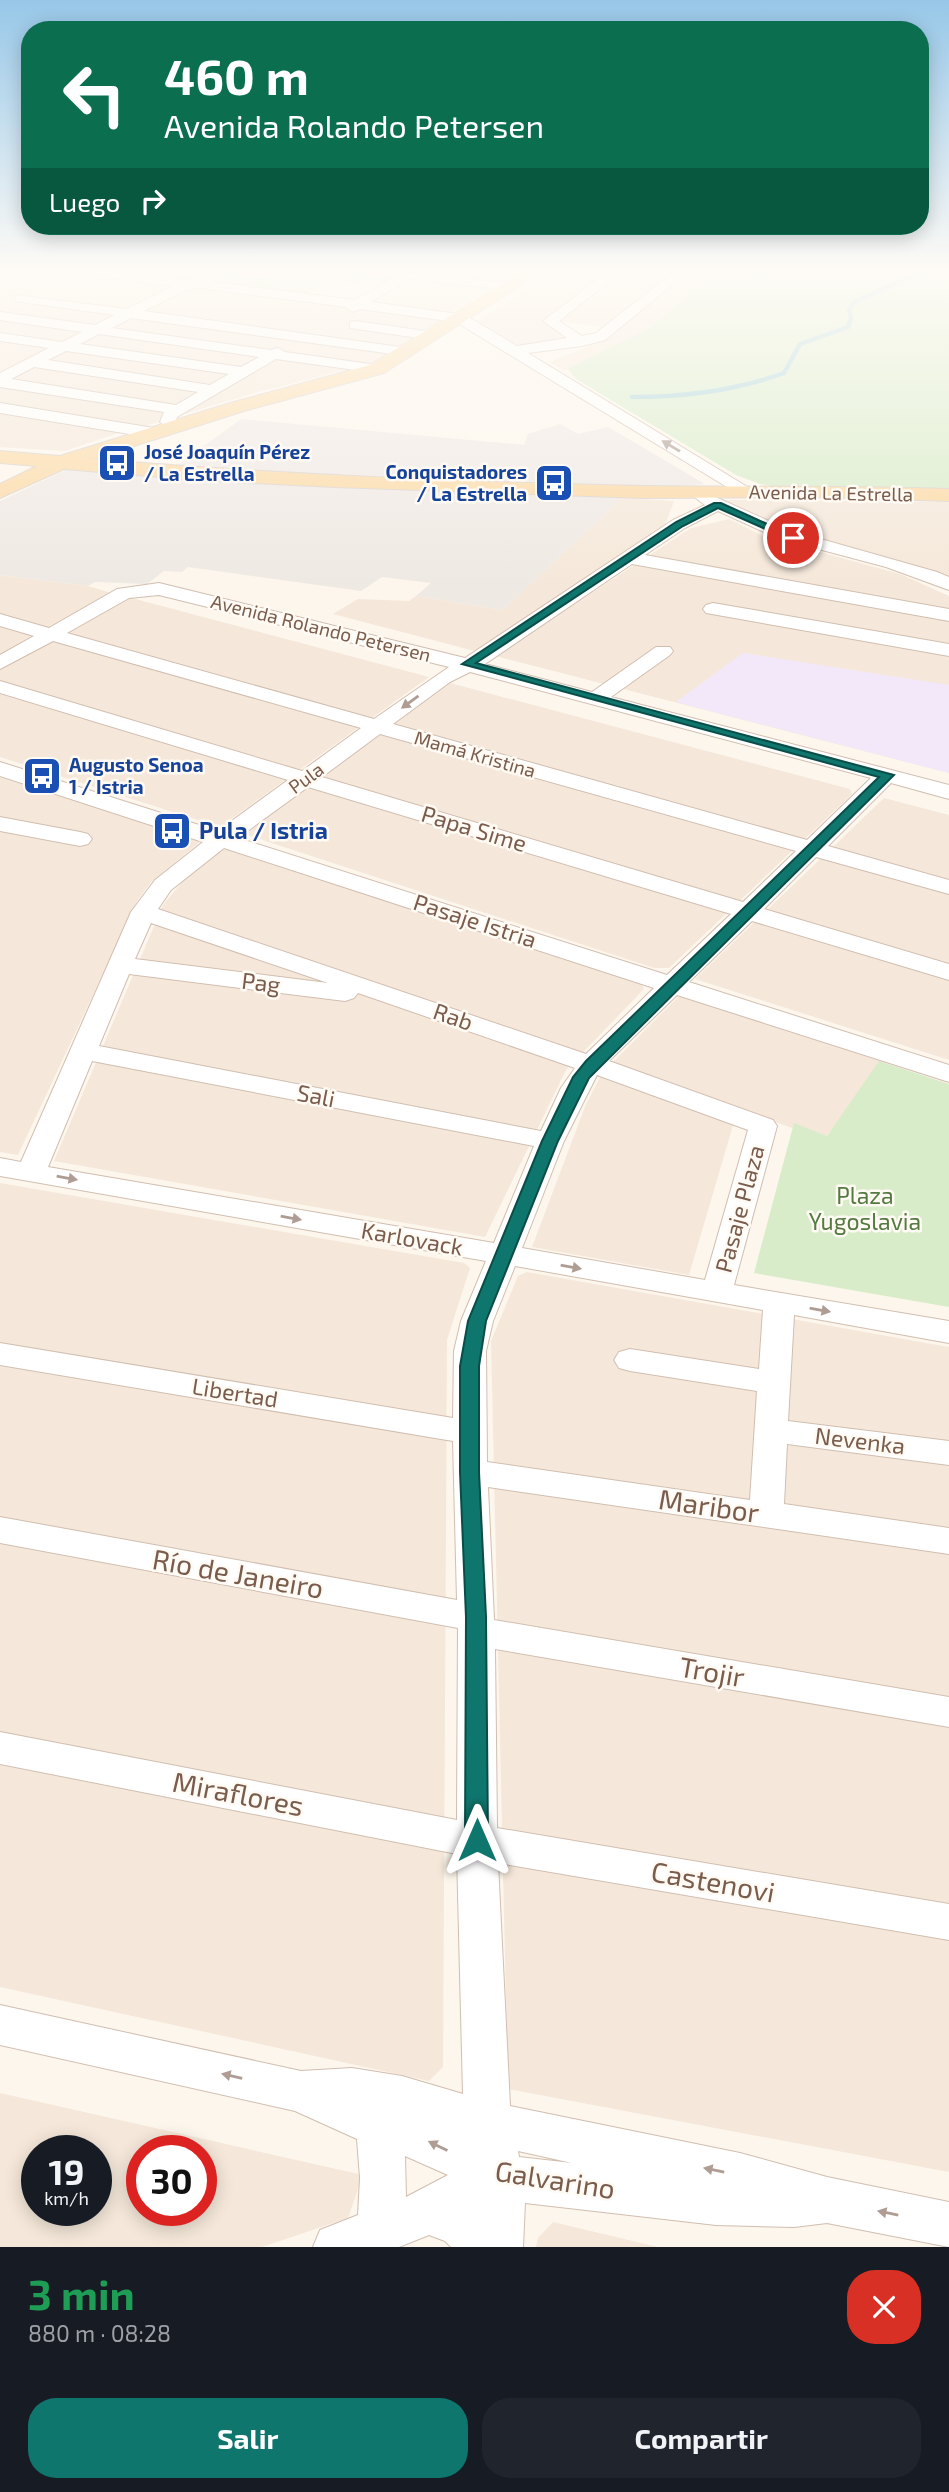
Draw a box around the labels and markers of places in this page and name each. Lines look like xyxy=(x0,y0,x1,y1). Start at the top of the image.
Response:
place label: José Joaquín Pérez / La Estrella xyxy=(144,440,310,485)
bus stop icon: José Joaquín Pérez / La Estrella xyxy=(96,442,138,484)
place label: Conquistadores / La Estrella xyxy=(385,460,527,505)
bus stop icon: Conquistadores / La Estrella xyxy=(533,462,575,504)
pin xyxy=(763,508,823,568)
place label: Augusto Senoa 1 / Istria xyxy=(69,753,203,798)
bus stop icon: Augusto Senoa 1 / Istria xyxy=(21,755,63,797)
bus stop icon: Pula / Istria xyxy=(151,810,193,852)
place label: Pula / Istria xyxy=(199,816,328,844)

